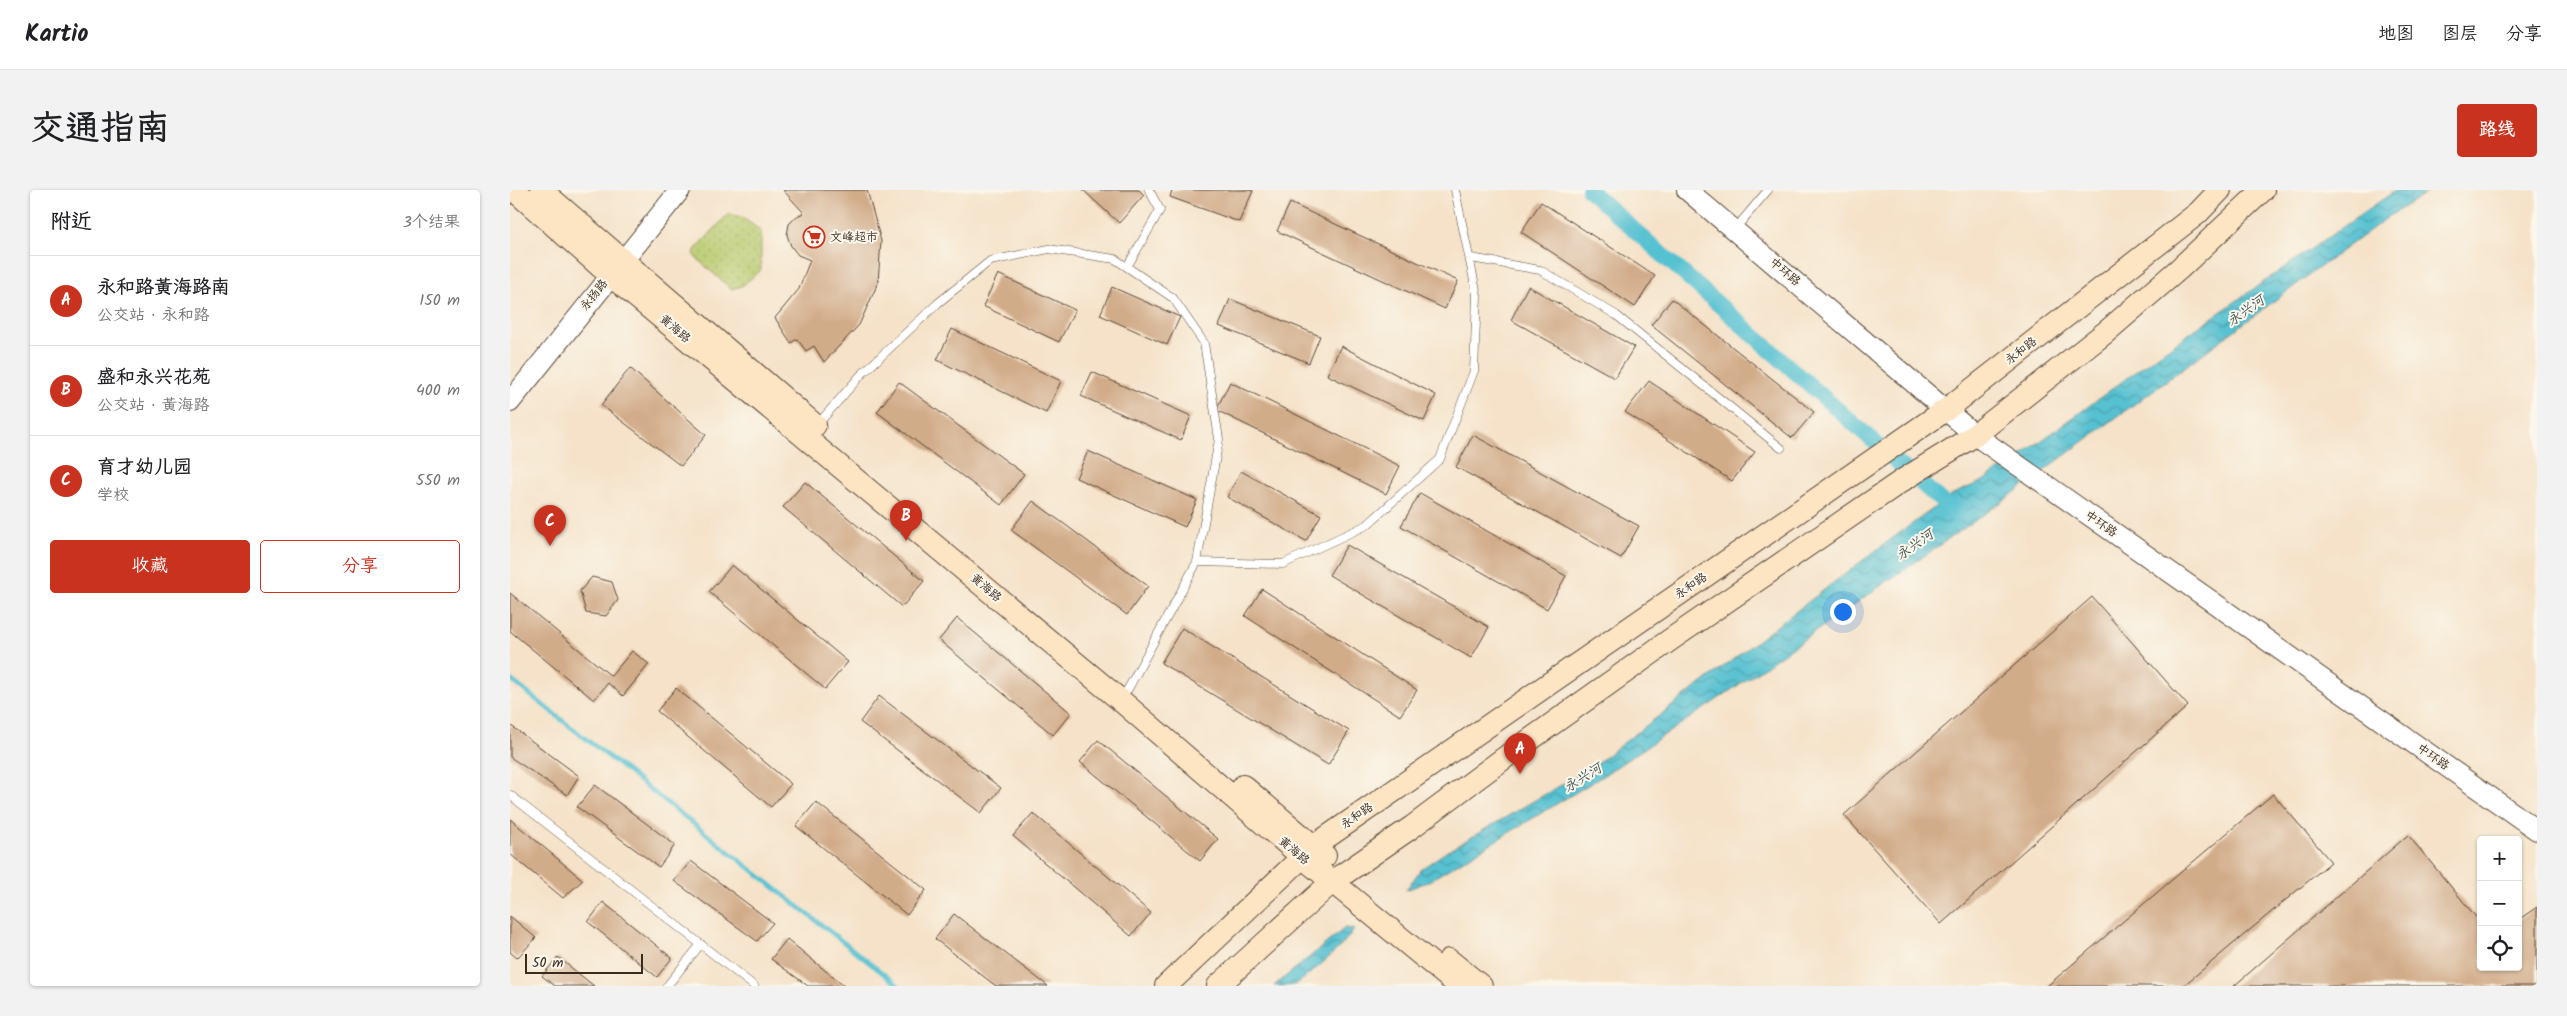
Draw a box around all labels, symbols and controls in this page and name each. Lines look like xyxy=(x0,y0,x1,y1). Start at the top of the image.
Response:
text: Kartio xyxy=(25,15,88,54)
text: 地图 xyxy=(2378,20,2414,49)
text: 图层 xyxy=(2442,20,2478,49)
text: 分享 xyxy=(2506,20,2542,49)
text: 交通指南 xyxy=(30,102,170,158)
button: 路线 xyxy=(2457,104,2537,157)
text: 附近 xyxy=(50,206,92,239)
text: 3个结果 xyxy=(403,210,460,235)
supermarket icon: 文峰超市 xyxy=(802,225,826,249)
place label: 文峰超市 xyxy=(830,228,878,247)
street label: 中环路 xyxy=(1765,253,1805,291)
text: 永和路黄海路南 xyxy=(97,273,230,303)
street label: 永扬路 xyxy=(575,275,613,315)
text: A xyxy=(61,288,71,313)
text: 150 m xyxy=(419,288,460,313)
water label: 永兴河 xyxy=(2222,289,2271,332)
text: 公交站 · 永和路 xyxy=(97,303,210,328)
street label: 黄海路 xyxy=(655,310,695,348)
street label: 永和路 xyxy=(2001,332,2041,370)
text: 盛和永兴花苑 xyxy=(97,363,211,393)
text: B xyxy=(61,378,71,403)
text: 400 m xyxy=(416,378,460,403)
text: 公交站 · 黄海路 xyxy=(97,393,210,418)
text: 育才幼儿园 xyxy=(97,453,192,483)
text: C xyxy=(61,468,71,493)
text: 550 m xyxy=(416,468,460,493)
text: 学校 xyxy=(97,483,129,508)
pin: B xyxy=(890,500,922,541)
pin: C xyxy=(534,505,566,546)
street label: 中环路 xyxy=(2081,506,2121,542)
water label: 永兴河 xyxy=(1891,523,1940,566)
button: 收藏 xyxy=(50,540,250,593)
button: 分享 xyxy=(260,540,460,593)
street label: 永和路 xyxy=(1671,568,1711,604)
street label: 黄海路 xyxy=(966,569,1006,607)
your location xyxy=(1830,599,1856,625)
pin: A xyxy=(1504,733,1536,774)
street label: 中环路 xyxy=(2413,739,2453,775)
water label: 永兴河 xyxy=(1559,756,1608,798)
street label: 永和路 xyxy=(1337,798,1377,834)
street label: 黄海路 xyxy=(1274,832,1314,870)
map controls xyxy=(2477,836,2522,971)
button: + xyxy=(2477,836,2522,881)
button: − xyxy=(2477,881,2522,926)
button: locate xyxy=(2477,926,2522,971)
scale bar xyxy=(525,951,642,974)
text: 50 m xyxy=(532,952,563,974)

